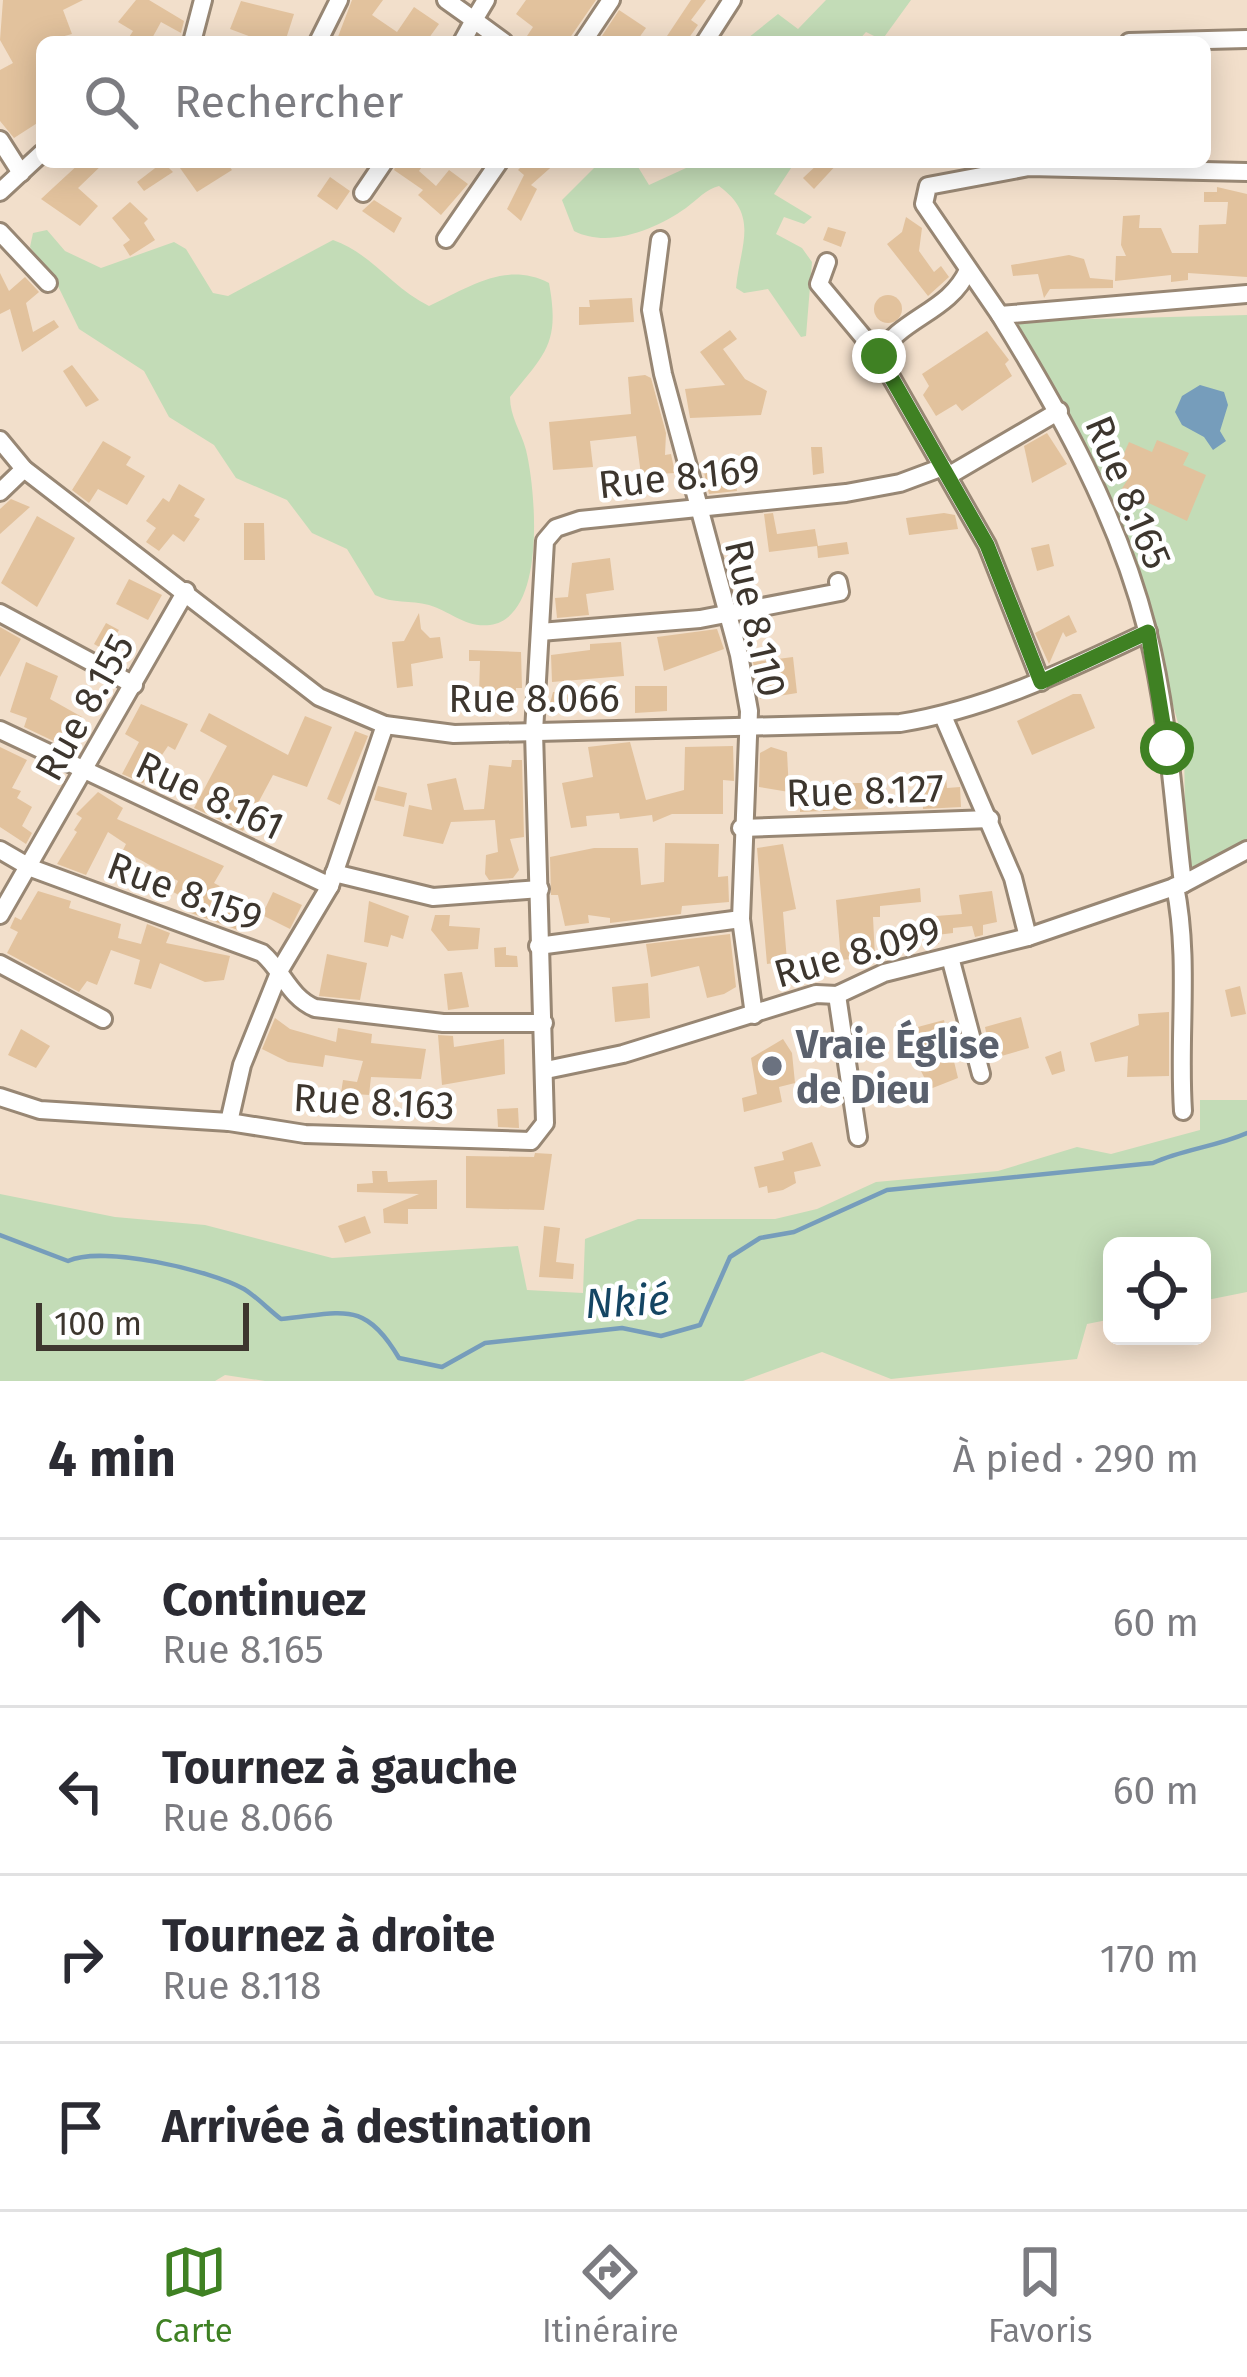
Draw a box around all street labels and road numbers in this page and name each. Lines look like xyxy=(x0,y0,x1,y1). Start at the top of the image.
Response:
street label: Rue 8.165 xyxy=(1075,409,1181,576)
street label: Rue 8.169 xyxy=(596,446,762,508)
street label: Rue 8.110 xyxy=(715,535,795,701)
street label: Rue 8.155 xyxy=(26,626,144,789)
street label: Rue 8.066 xyxy=(448,676,620,722)
street label: Rue 8.161 xyxy=(128,742,291,850)
street label: Rue 8.127 xyxy=(785,765,945,817)
street label: Rue 8.159 xyxy=(101,843,268,941)
street label: Rue 8.099 xyxy=(769,906,946,998)
street label: Rue 8.163 xyxy=(292,1075,456,1129)

